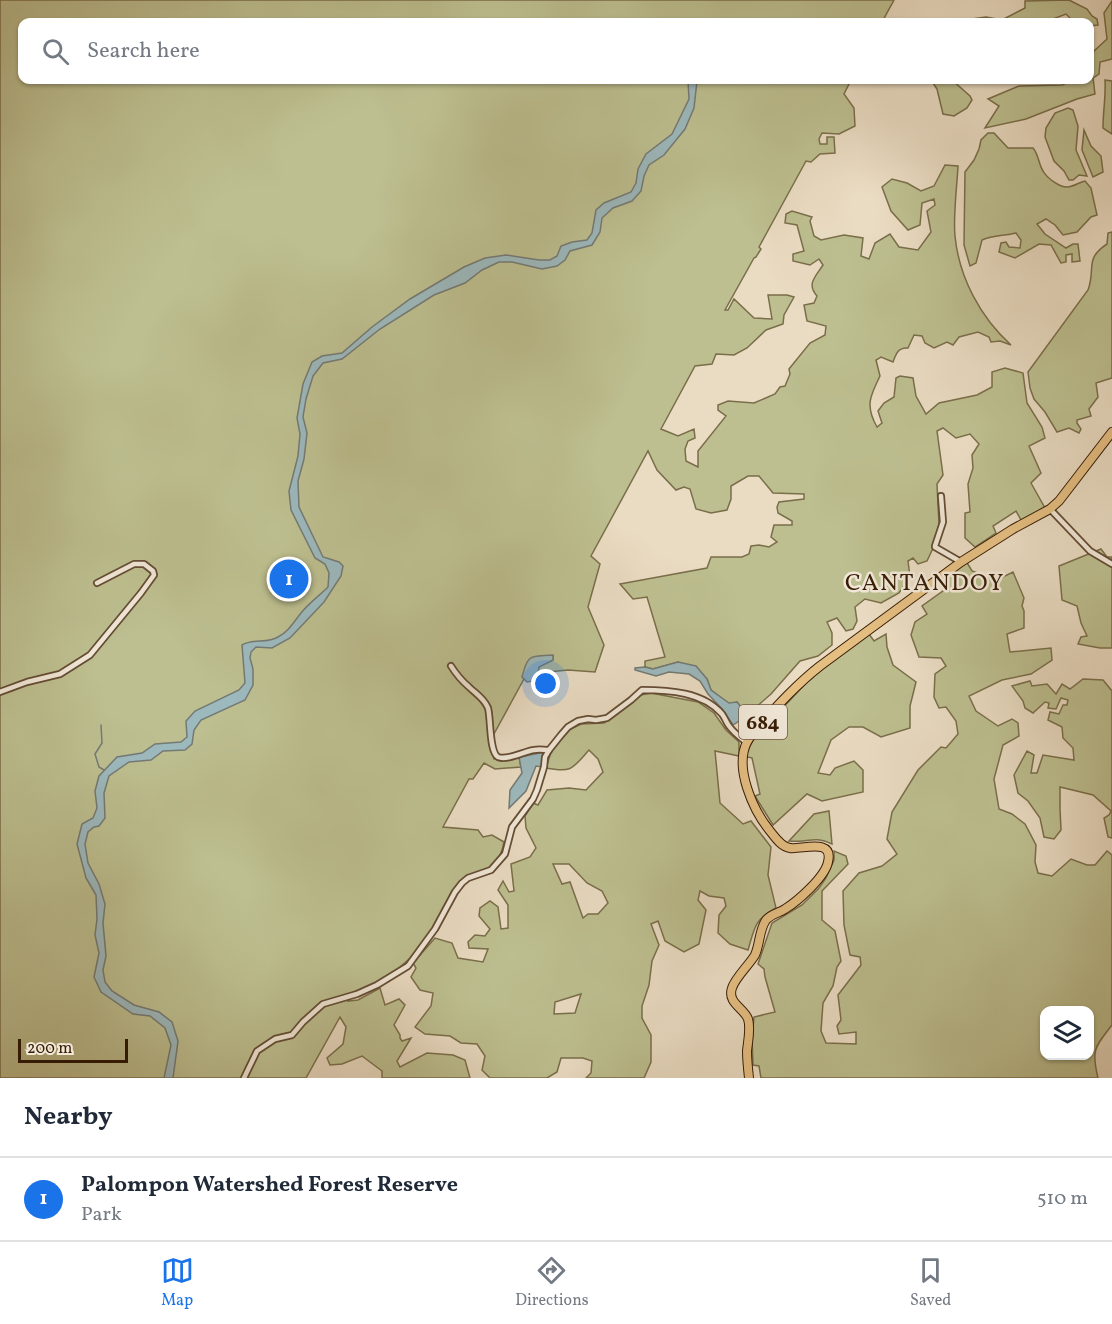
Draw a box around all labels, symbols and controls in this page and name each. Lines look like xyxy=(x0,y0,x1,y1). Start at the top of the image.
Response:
search box xyxy=(18,18,1094,84)
icon: search xyxy=(39,35,72,68)
text: Search here xyxy=(87,36,200,67)
pin: 1 xyxy=(270,556,308,602)
district label: CANTANDOY xyxy=(845,567,1005,601)
your location xyxy=(531,669,560,698)
road number: 684 xyxy=(739,705,787,739)
map controls xyxy=(1040,1006,1094,1060)
button: layers xyxy=(1040,1006,1094,1060)
scale bar xyxy=(18,1036,128,1064)
text: 200 m xyxy=(27,1038,72,1060)
text: Nearby xyxy=(24,1099,113,1135)
text: Palompon Watershed Forest Reserve xyxy=(81,1170,458,1201)
text: 1 xyxy=(39,1185,48,1213)
text: 510 m xyxy=(1037,1185,1088,1213)
text: Park xyxy=(81,1201,122,1229)
tab: Map xyxy=(161,1254,194,1312)
tab: Directions xyxy=(515,1254,589,1312)
tab: Saved xyxy=(910,1254,951,1312)

